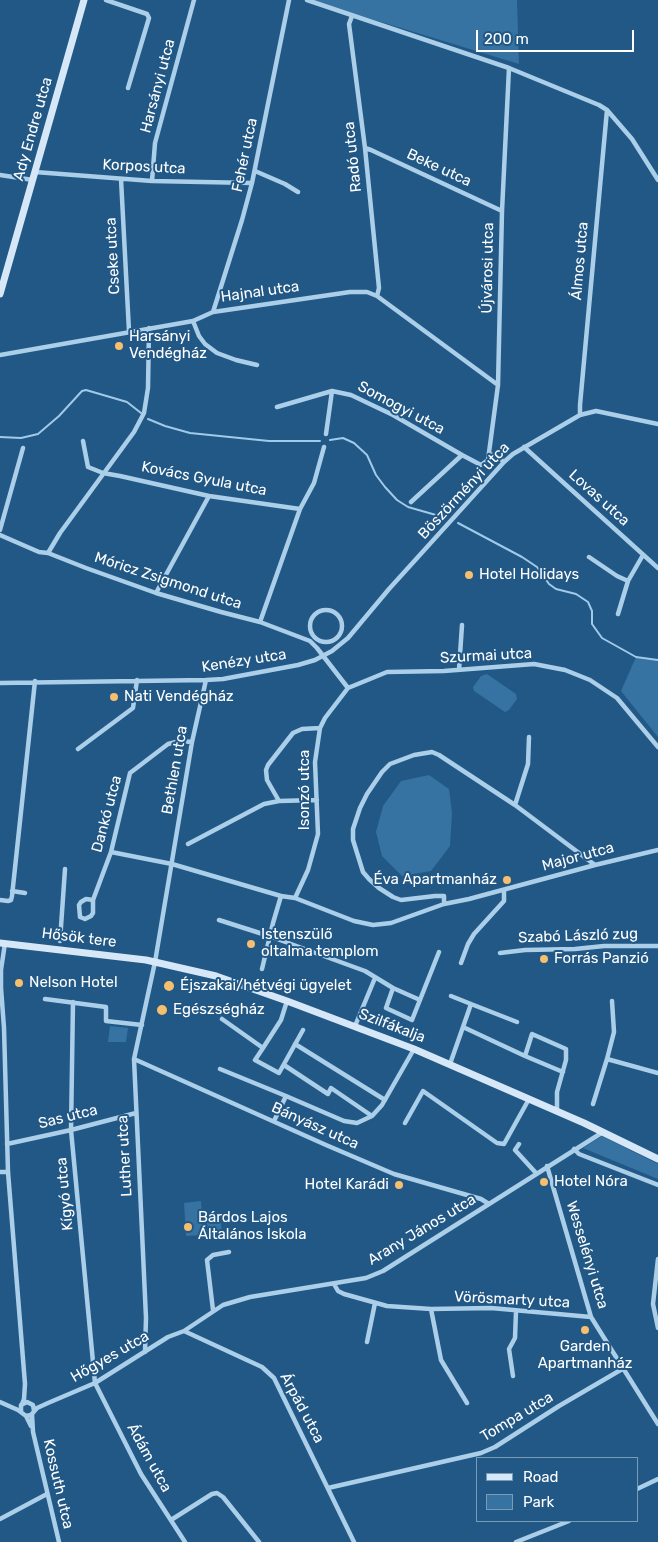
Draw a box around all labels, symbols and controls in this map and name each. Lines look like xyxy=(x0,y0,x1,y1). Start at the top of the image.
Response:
scale bar xyxy=(478,20,636,52)
text: 200 m xyxy=(484,30,529,48)
street label: Harsányi utca xyxy=(137,37,179,135)
street label: Ady Endre utca xyxy=(10,75,56,183)
street label: Fehér utca xyxy=(228,116,262,194)
street label: Radó utca xyxy=(340,121,366,193)
street label: Beke utca xyxy=(404,145,474,191)
street label: Korpos utca xyxy=(102,156,186,178)
street label: Cseke utca xyxy=(102,217,124,295)
street label: Álmos utca xyxy=(568,221,592,301)
street label: Újvárosi utca xyxy=(478,222,498,314)
street label: Hajnal utca xyxy=(220,278,300,306)
place label: Harsányi Vendégház xyxy=(129,328,207,363)
marker: Harsányi Vendégház xyxy=(113,340,125,352)
street label: Somogyi utca xyxy=(354,378,448,438)
street label: Böszörményi utca xyxy=(415,439,513,543)
street label: Kovács Gyula utca xyxy=(140,458,268,500)
street label: Lovas utca xyxy=(565,466,633,530)
street label: Móricz Zsigmond utca xyxy=(92,549,244,613)
place label: Hotel Holidays xyxy=(479,566,579,584)
marker: Hotel Holidays xyxy=(463,569,475,581)
street label: Kenézy utca xyxy=(200,645,288,677)
street label: Szurmai utca xyxy=(440,645,532,667)
place label: Nati Vendégház xyxy=(124,688,234,706)
marker: Nati Vendégház xyxy=(108,691,120,703)
street label: Bethlen utca xyxy=(158,724,192,816)
street label: Isonzó utca xyxy=(296,750,314,830)
street label: Dankó utca xyxy=(88,774,126,854)
street label: Major utca xyxy=(540,839,616,875)
place label: Éva Apartmanház xyxy=(374,871,497,889)
marker: Éva Apartmanház xyxy=(501,874,513,886)
street label: Hősök tere xyxy=(41,924,117,952)
street label: Szabó László zug xyxy=(518,925,638,947)
place label: Istenszülő oltalma templom xyxy=(261,926,378,961)
marker: Istenszülő oltalma templom xyxy=(245,938,257,950)
place label: Forrás Panzió xyxy=(554,950,649,968)
marker: Forrás Panzió xyxy=(538,953,550,965)
place label: Nelson Hotel xyxy=(29,974,118,992)
marker: Nelson Hotel xyxy=(13,977,25,989)
place label: Éjszakai/hétvégi ügyelet xyxy=(180,977,352,995)
marker: Éjszakai/hétvégi ügyelet xyxy=(162,979,176,993)
place label: Egészségház xyxy=(173,1001,265,1019)
marker: Egészségház xyxy=(155,1003,169,1017)
street label: Szilfákalja xyxy=(356,1005,428,1047)
street label: Bányász utca xyxy=(268,1099,362,1153)
street label: Sas utca xyxy=(37,1101,99,1133)
street label: Luther utca xyxy=(114,1115,136,1197)
street label: Kígyó utca xyxy=(53,1157,77,1231)
place label: Hotel Nóra xyxy=(554,1173,628,1191)
place label: Hotel Karádi xyxy=(305,1176,389,1194)
marker: Hotel Nóra xyxy=(538,1176,550,1188)
marker: Hotel Karádi xyxy=(393,1179,405,1191)
street label: Arany János utca xyxy=(365,1191,479,1269)
street label: Wesselényi utca xyxy=(562,1199,612,1311)
place label: Bárdos Lajos Általános Iskola xyxy=(198,1209,306,1244)
marker: Bárdos Lajos Általános Iskola xyxy=(182,1221,194,1233)
street label: Vörösmarty utca xyxy=(454,1288,570,1312)
marker: Garden Apartmanház xyxy=(579,1324,591,1336)
street label: Hőgyes utca xyxy=(68,1327,152,1387)
place label: Garden Apartmanház xyxy=(538,1338,632,1373)
street label: Árpád utca xyxy=(276,1370,328,1446)
street label: Tompa utca xyxy=(477,1388,557,1446)
street label: Ádám utca xyxy=(123,1421,175,1495)
street label: Kossuth utca xyxy=(39,1437,77,1531)
legend xyxy=(476,1457,638,1522)
text: Road xyxy=(523,1468,559,1486)
text: Park xyxy=(523,1493,554,1511)

